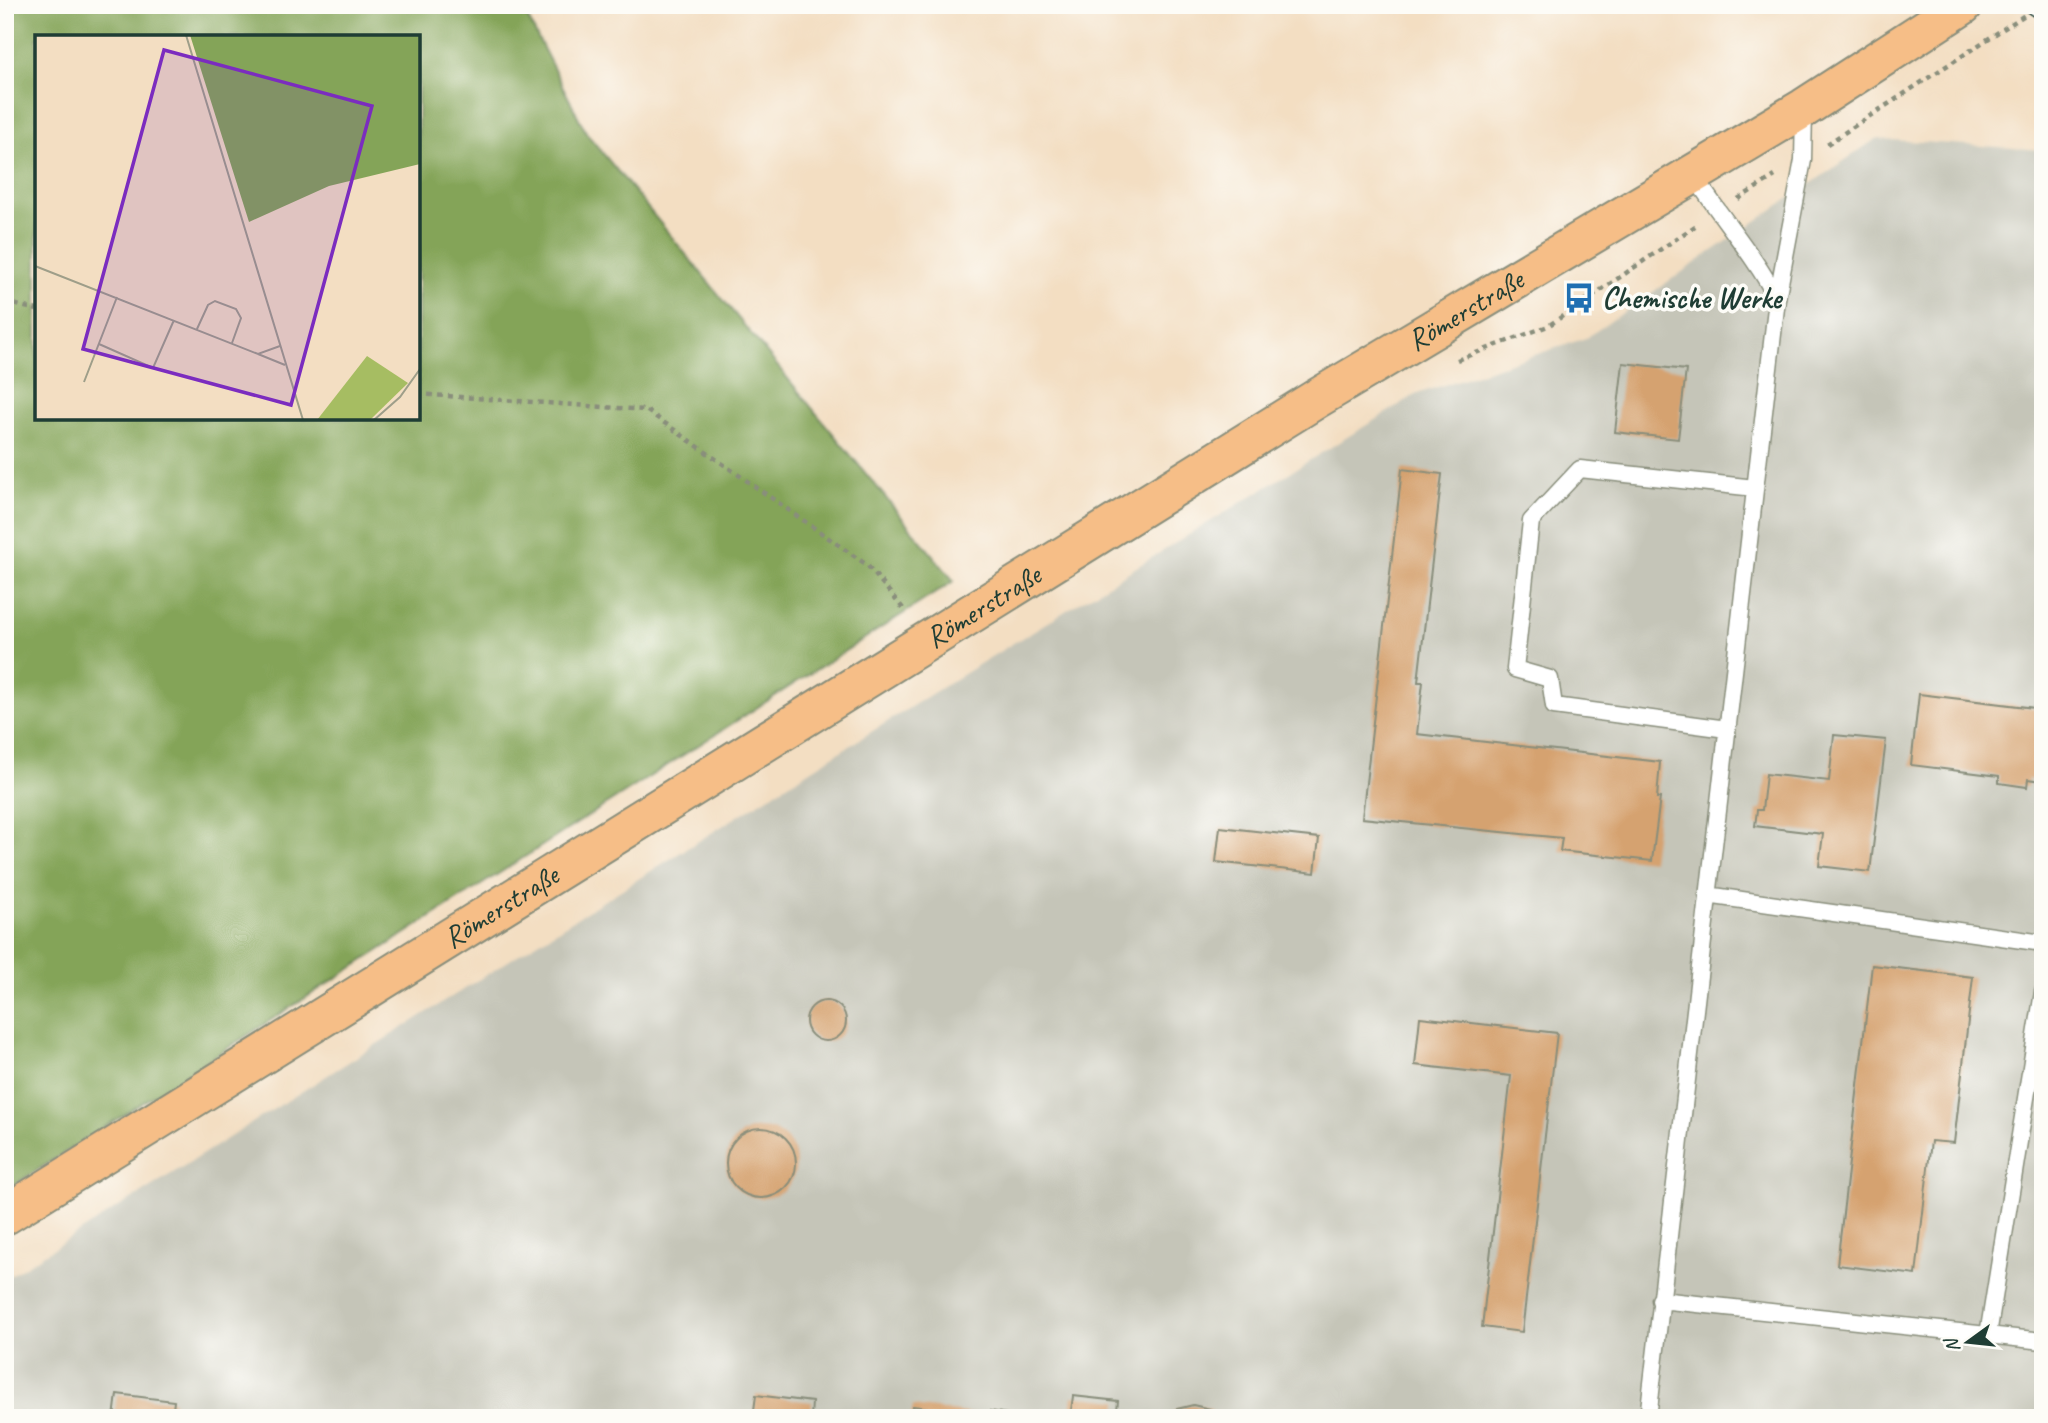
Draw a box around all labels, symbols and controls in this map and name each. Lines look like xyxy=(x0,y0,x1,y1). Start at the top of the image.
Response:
inset map xyxy=(35,35,420,420)
street label: Römerstraße xyxy=(1400,260,1532,359)
place label: Chemische Werke xyxy=(1602,279,1783,317)
bus stop icon: Chemische Werke xyxy=(1562,281,1596,315)
street label: Römerstraße xyxy=(918,555,1050,656)
street label: Römerstraße xyxy=(436,855,567,957)
north arrow xyxy=(1932,1308,2002,1378)
text: N xyxy=(1939,1334,1966,1355)

